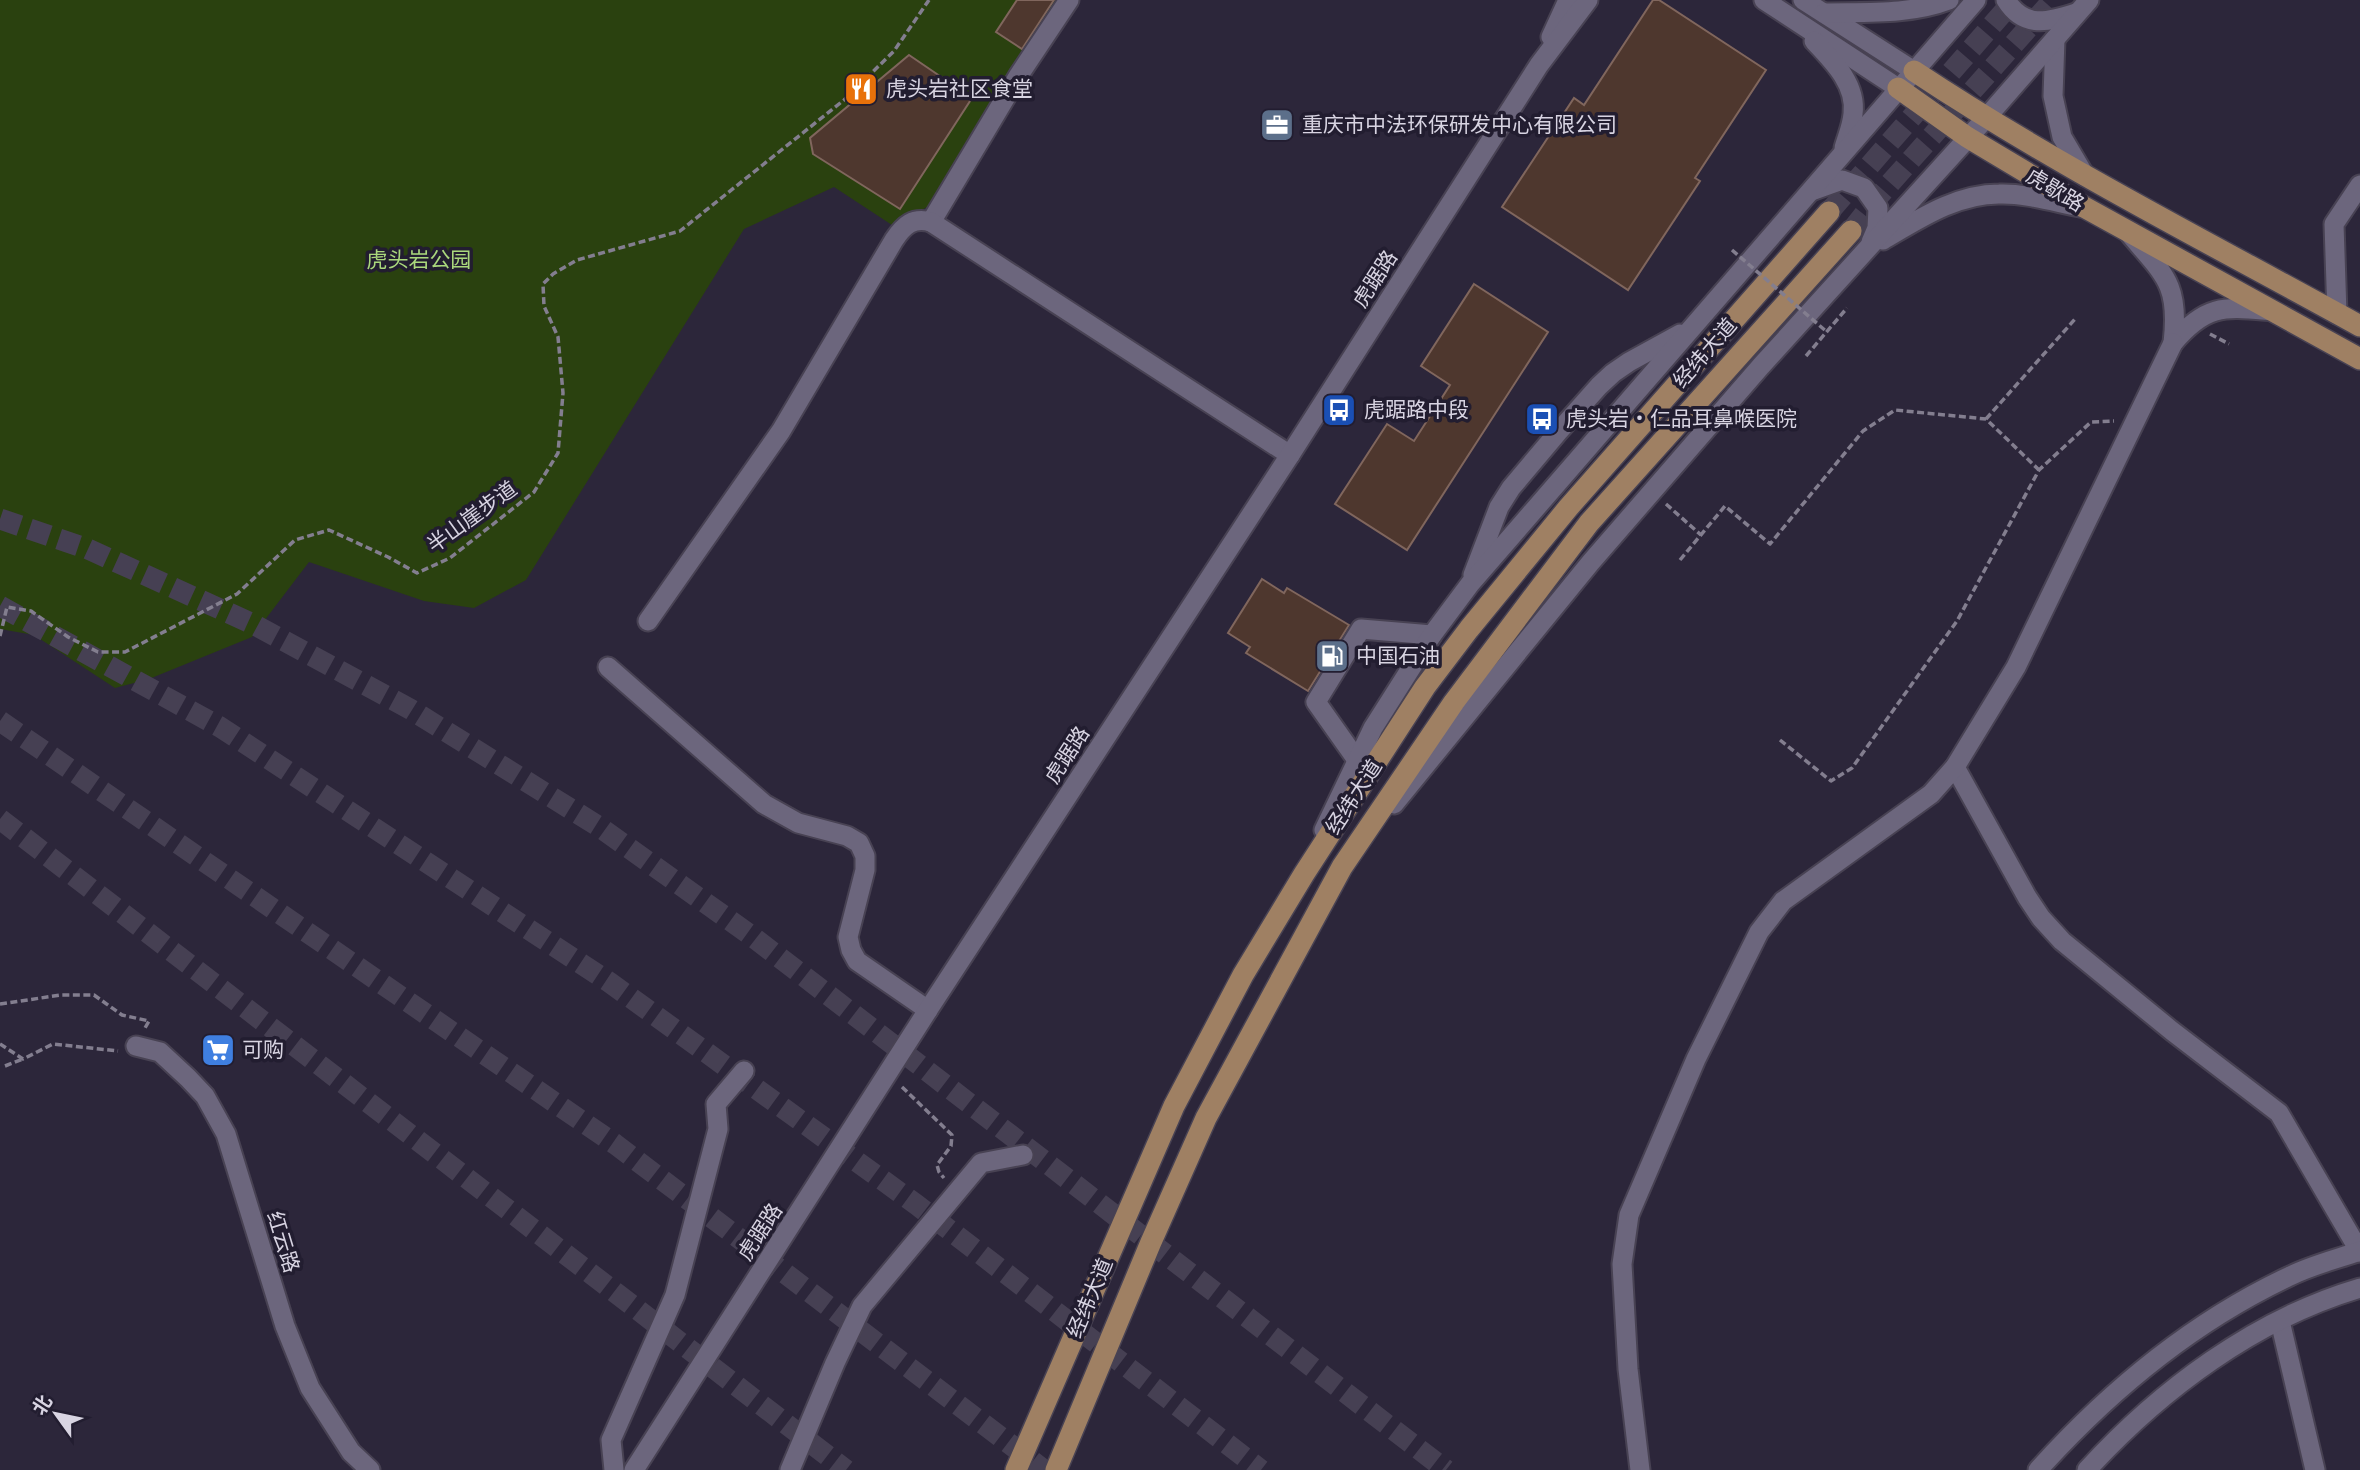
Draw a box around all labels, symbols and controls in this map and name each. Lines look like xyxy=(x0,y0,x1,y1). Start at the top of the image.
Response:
restaurant icon: 虎头岩社区食堂 xyxy=(842,70,880,108)
place label: 虎头岩社区食堂 xyxy=(886,75,1033,101)
office icon: 重庆市中法环保研发中心有限公司 xyxy=(1258,106,1296,144)
place label: 重庆市中法环保研发中心有限公司 xyxy=(1302,111,1617,137)
street label: 虎歇路 xyxy=(2022,162,2089,217)
street label: 虎踞路 xyxy=(1346,245,1402,312)
park label: 虎头岩公园 xyxy=(367,246,472,272)
street label: 经纬大道 xyxy=(1667,312,1742,393)
bus stop icon: 虎踞路中段 xyxy=(1320,391,1358,429)
place label: 虎踞路中段 xyxy=(1364,396,1469,422)
bus stop icon: 虎头岩‧仁品耳鼻喉医院 xyxy=(1523,400,1561,438)
place label: 虎头岩‧仁品耳鼻喉医院 xyxy=(1566,405,1797,431)
street label: 半山崖步道 xyxy=(421,475,522,558)
fuel station icon: 中国石油 xyxy=(1313,637,1351,675)
place label: 中国石油 xyxy=(1356,642,1440,668)
street label: 虎踞路 xyxy=(1038,721,1094,788)
street label: 经纬大道 xyxy=(1319,754,1387,839)
supermarket icon: 可购 xyxy=(199,1031,237,1069)
place label: 可购 xyxy=(242,1036,284,1062)
street label: 虎踞路 xyxy=(731,1198,787,1265)
street label: 红云路 xyxy=(262,1208,306,1276)
street label: 经纬大道 xyxy=(1061,1254,1117,1341)
north arrow xyxy=(21,1379,91,1449)
text: 北 xyxy=(27,1390,57,1419)

